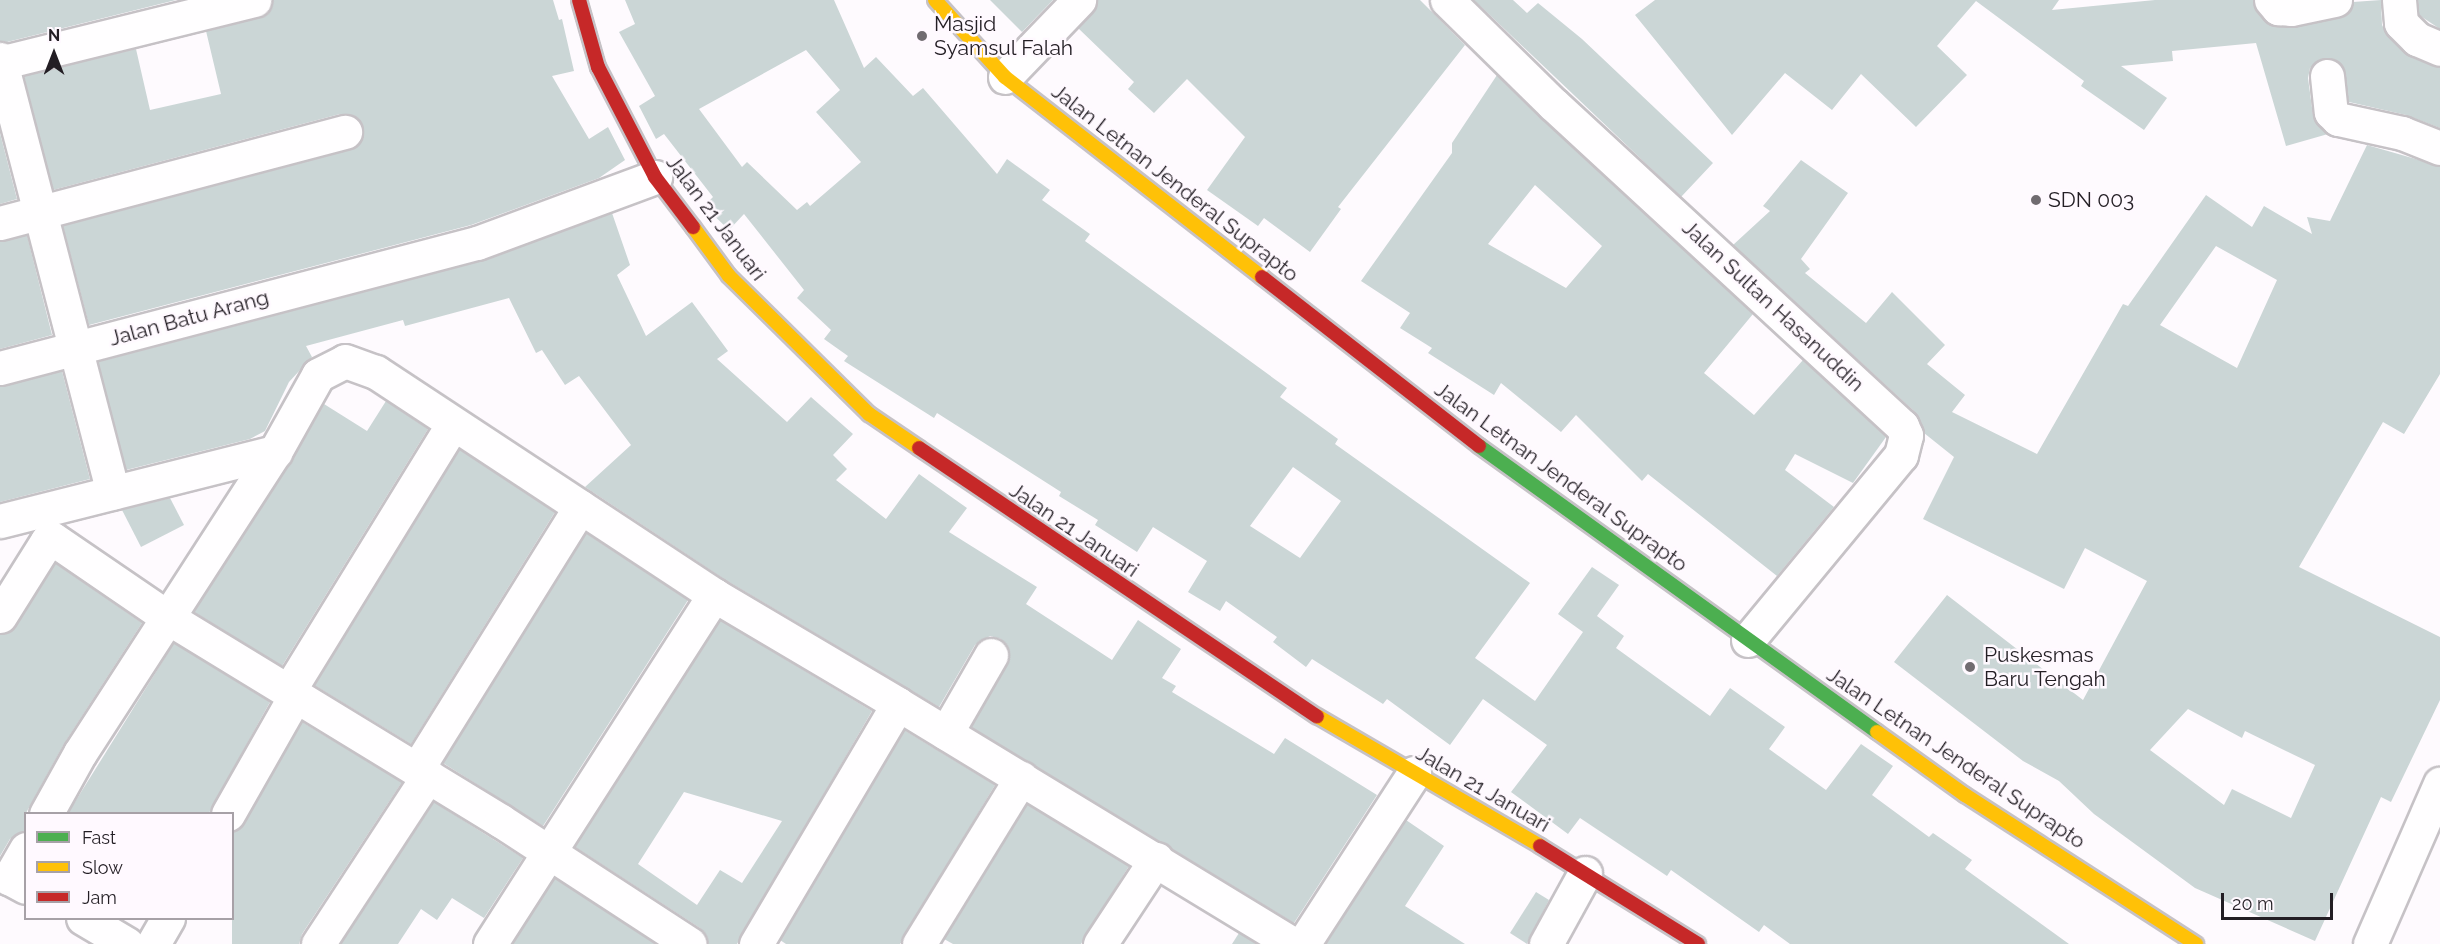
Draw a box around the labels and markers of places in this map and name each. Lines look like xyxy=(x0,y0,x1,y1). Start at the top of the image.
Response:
place label: Masjid Syamsul Falah xyxy=(934,11,1074,61)
marker: Masjid Syamsul Falah xyxy=(915,29,929,43)
place label: SDN 003 xyxy=(2048,187,2134,213)
marker: SDN 003 xyxy=(2029,193,2043,207)
place label: Puskesmas Baru Tengah xyxy=(1984,642,2106,692)
marker: Puskesmas Baru Tengah xyxy=(1961,658,1979,676)

